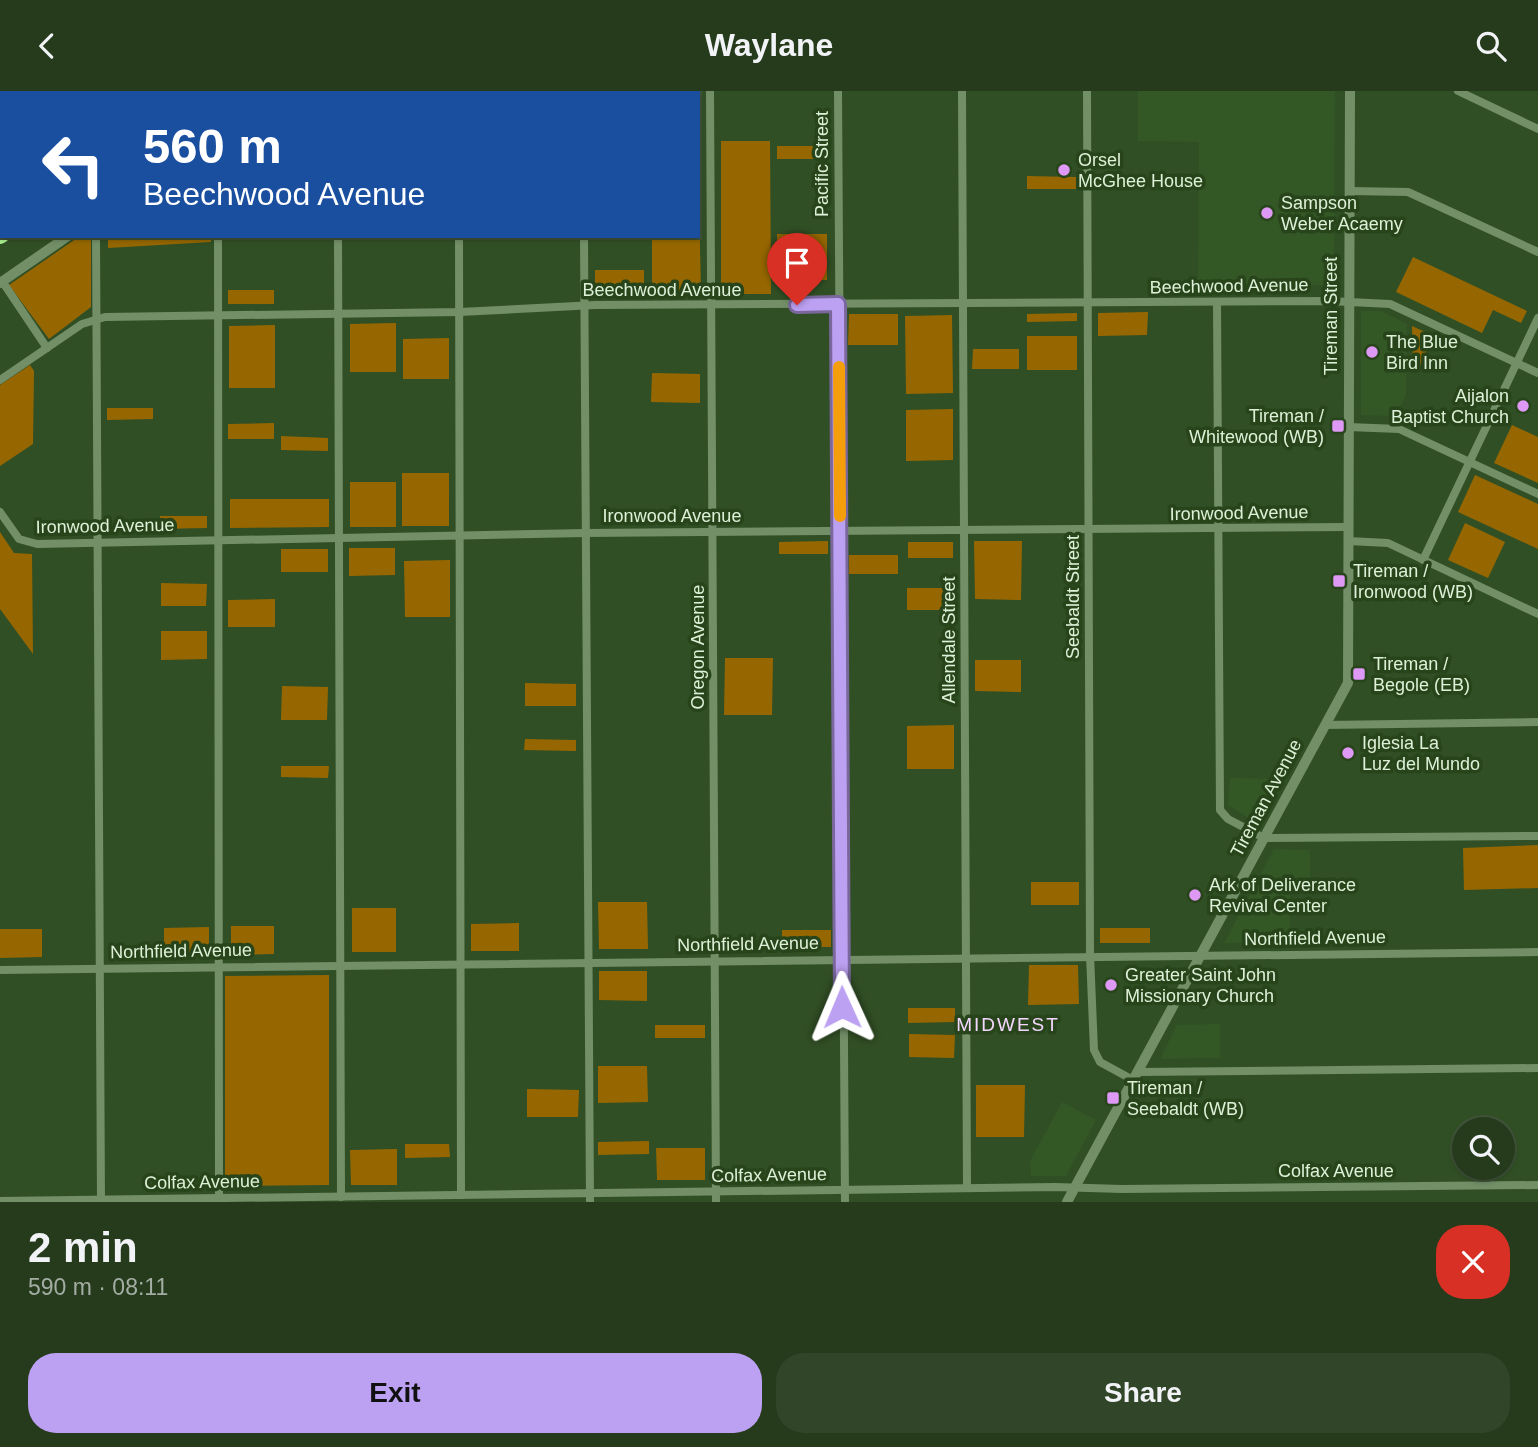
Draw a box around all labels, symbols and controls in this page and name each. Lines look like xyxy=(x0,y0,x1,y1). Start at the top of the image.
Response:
icon: back xyxy=(28,27,66,65)
text: Waylane xyxy=(705,27,833,63)
icon: search xyxy=(1472,27,1510,65)
street label: Pacific Street xyxy=(812,111,832,217)
icon: left xyxy=(28,119,119,210)
text: 560 m xyxy=(143,119,282,173)
place label: Orsel McGhee House xyxy=(1078,150,1203,191)
marker: Orsel McGhee House xyxy=(1056,162,1072,178)
text: Beechwood Avenue xyxy=(143,176,425,212)
place label: Sampson Weber Acaemy xyxy=(1281,193,1403,234)
marker: Sampson Weber Acaemy xyxy=(1259,205,1275,221)
pin xyxy=(767,233,827,305)
icon: arrive xyxy=(778,244,816,282)
street label: Tireman Street xyxy=(1321,257,1341,375)
street label: Beechwood Avenue xyxy=(1149,275,1309,297)
street label: Beechwood Avenue xyxy=(583,280,741,300)
place label: The Blue Bird Inn xyxy=(1386,332,1458,373)
marker: The Blue Bird Inn xyxy=(1364,344,1380,360)
place label: Aijalon Baptist Church xyxy=(1391,386,1509,427)
marker: Aijalon Baptist Church xyxy=(1515,398,1531,414)
place label: Tireman / Whitewood (WB) xyxy=(1189,406,1324,447)
marker: Tireman / Whitewood (WB) xyxy=(1330,418,1346,434)
street label: Ironwood Avenue xyxy=(1169,502,1309,524)
street label: Ironwood Avenue xyxy=(603,506,741,526)
street label: Ironwood Avenue xyxy=(35,515,175,537)
street label: Seebaldt Street xyxy=(1063,535,1083,659)
place label: Tireman / Ironwood (WB) xyxy=(1353,561,1473,602)
marker: Tireman / Ironwood (WB) xyxy=(1331,573,1347,589)
street label: Allendale Street xyxy=(939,576,959,704)
street label: Oregon Avenue xyxy=(688,585,708,709)
place label: Tireman / Begole (EB) xyxy=(1373,654,1470,695)
marker: Tireman / Begole (EB) xyxy=(1351,666,1367,682)
place label: Iglesia La Luz del Mundo xyxy=(1362,733,1480,774)
street label: Tireman Avenue xyxy=(1227,736,1305,860)
marker: Iglesia La Luz del Mundo xyxy=(1340,745,1356,761)
place label: Ark of Deliverance Revival Center xyxy=(1209,875,1356,916)
marker: Ark of Deliverance Revival Center xyxy=(1187,887,1203,903)
street label: Northfield Avenue xyxy=(1244,927,1386,949)
street label: Northfield Avenue xyxy=(677,933,819,955)
street label: Northfield Avenue xyxy=(110,940,252,962)
place label: Greater Saint John Missionary Church xyxy=(1125,965,1276,1006)
position arrow xyxy=(805,970,879,1044)
marker: Greater Saint John Missionary Church xyxy=(1103,977,1119,993)
district label: MIDWEST xyxy=(956,1014,1060,1035)
place label: Tireman / Seebaldt (WB) xyxy=(1127,1078,1244,1119)
marker: Tireman / Seebaldt (WB) xyxy=(1105,1090,1121,1106)
map controls xyxy=(1452,1117,1515,1180)
button: search xyxy=(1452,1117,1515,1180)
street label: Colfax Avenue xyxy=(1278,1161,1394,1181)
street label: Colfax Avenue xyxy=(711,1164,827,1186)
street label: Colfax Avenue xyxy=(144,1171,260,1193)
text: 2 min xyxy=(28,1224,138,1271)
button: close xyxy=(1436,1225,1510,1299)
text: 590 m · 08:11 xyxy=(28,1274,168,1300)
button: Exit xyxy=(28,1353,762,1433)
button: Share xyxy=(776,1353,1510,1433)

